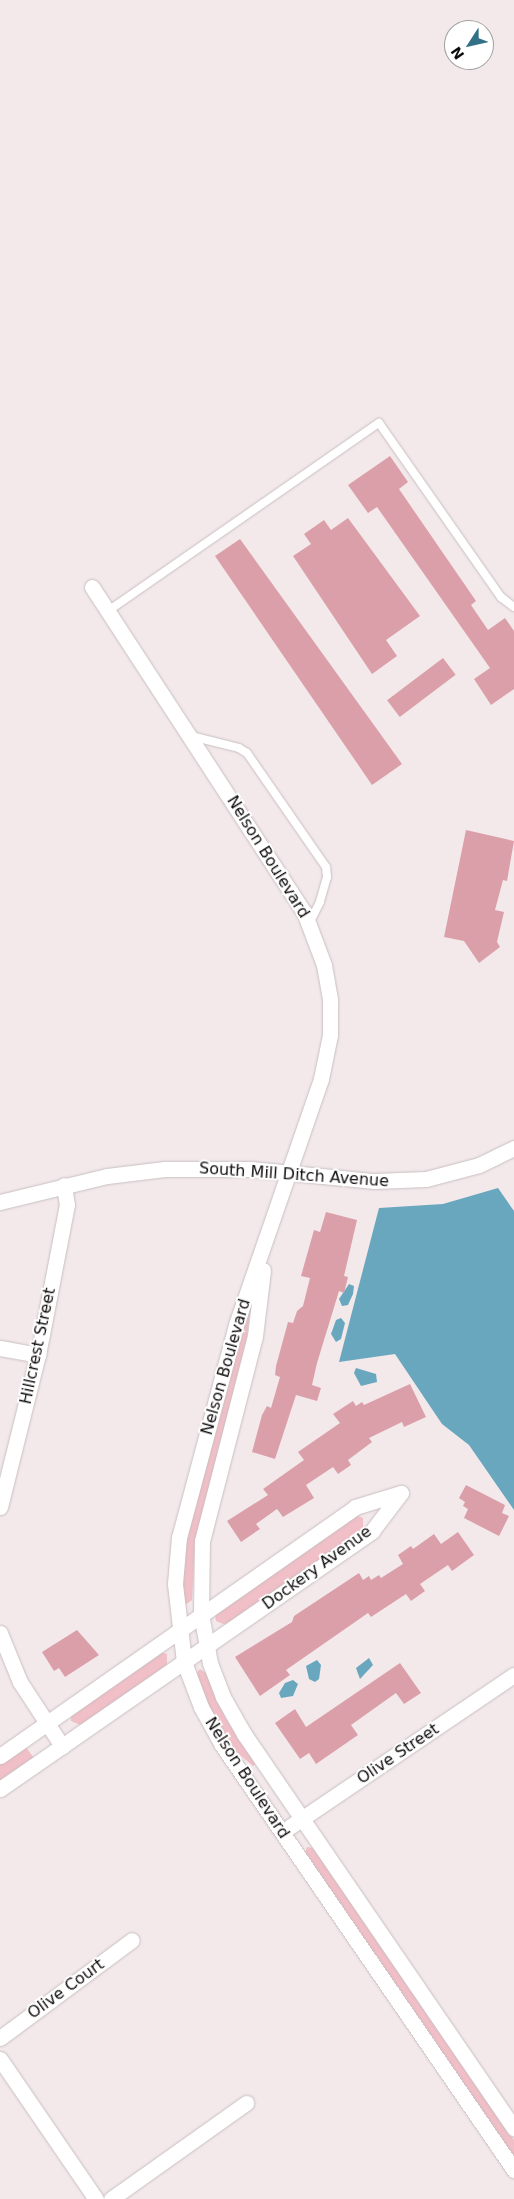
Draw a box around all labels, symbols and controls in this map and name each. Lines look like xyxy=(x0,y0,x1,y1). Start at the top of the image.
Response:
north arrow xyxy=(444,20,494,70)
text: N xyxy=(448,44,467,62)
street label: Nelson Boulevard xyxy=(223,792,313,922)
street label: South Mill Ditch Avenue xyxy=(198,1159,390,1191)
street label: Hillcrest Street xyxy=(16,1286,60,1406)
street label: Nelson Boulevard xyxy=(197,1297,255,1437)
street label: Dockery Avenue xyxy=(259,1522,375,1614)
street label: Nelson Boulevard xyxy=(201,1714,293,1842)
street label: Olive Street xyxy=(353,1720,443,1788)
street label: Olive Court xyxy=(24,1955,108,2023)

